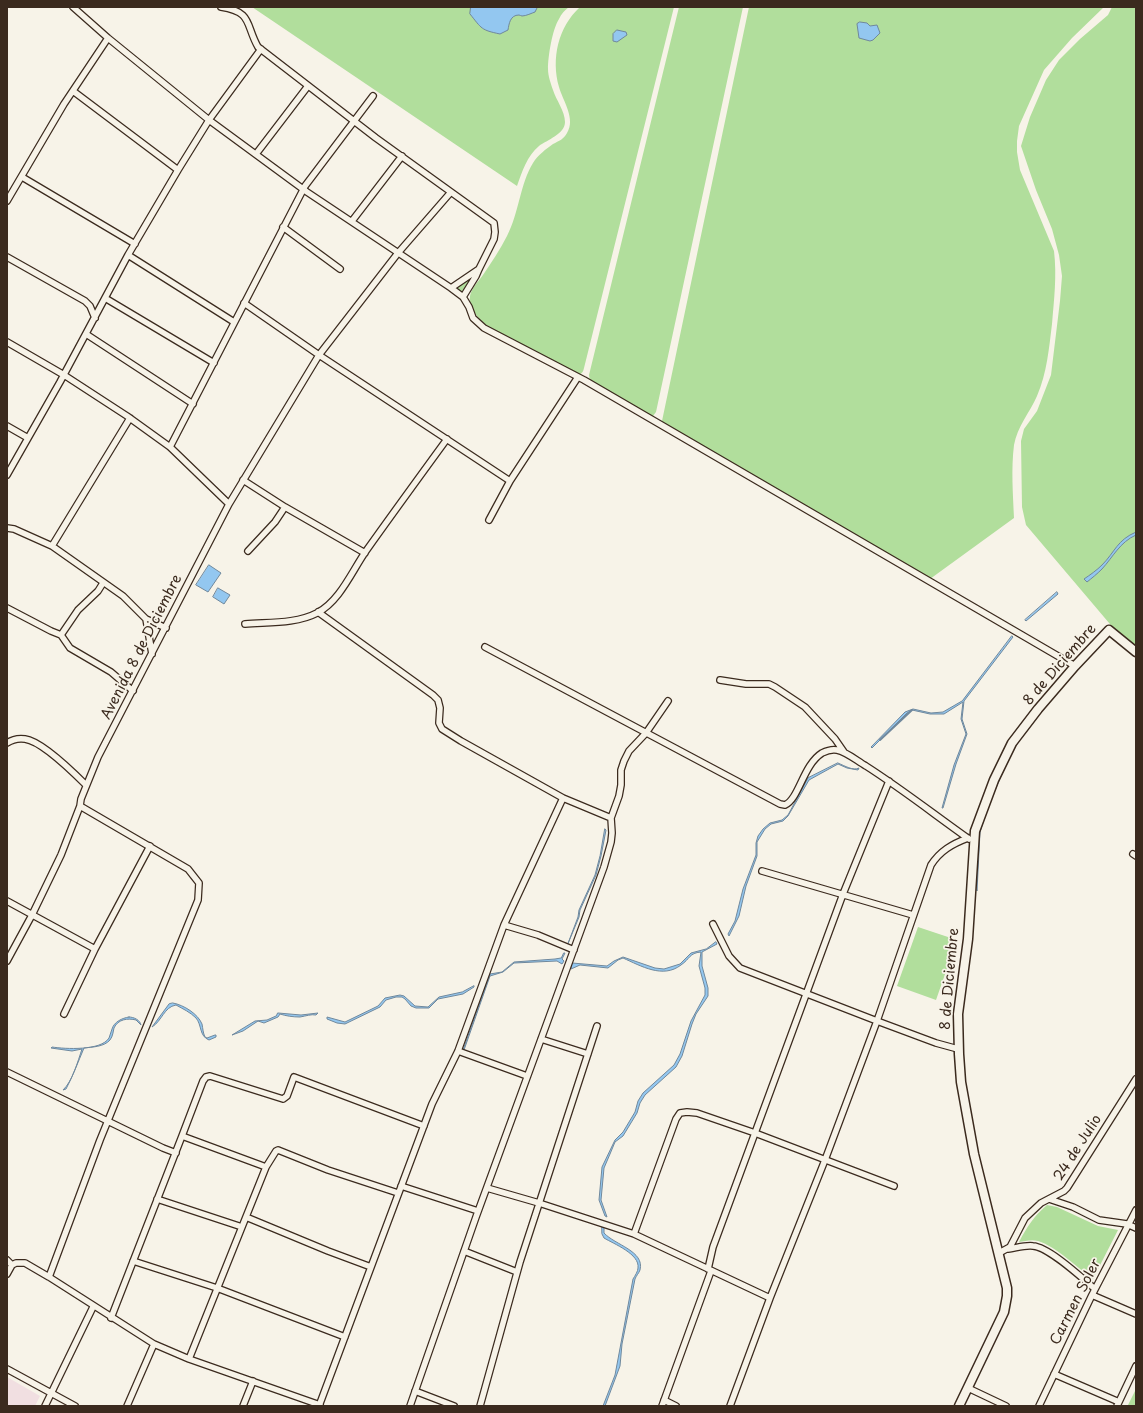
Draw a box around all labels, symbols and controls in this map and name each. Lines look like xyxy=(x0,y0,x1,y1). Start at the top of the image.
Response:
street label: Avenida 8 de Diciembre xyxy=(98,572,186,722)
street label: 8 de Diciembre xyxy=(1020,621,1100,709)
street label: 8 de Diciembre xyxy=(937,927,963,1031)
street label: 24 de Julio xyxy=(1050,1112,1106,1184)
street label: Carmen Soler xyxy=(1047,1256,1105,1348)

